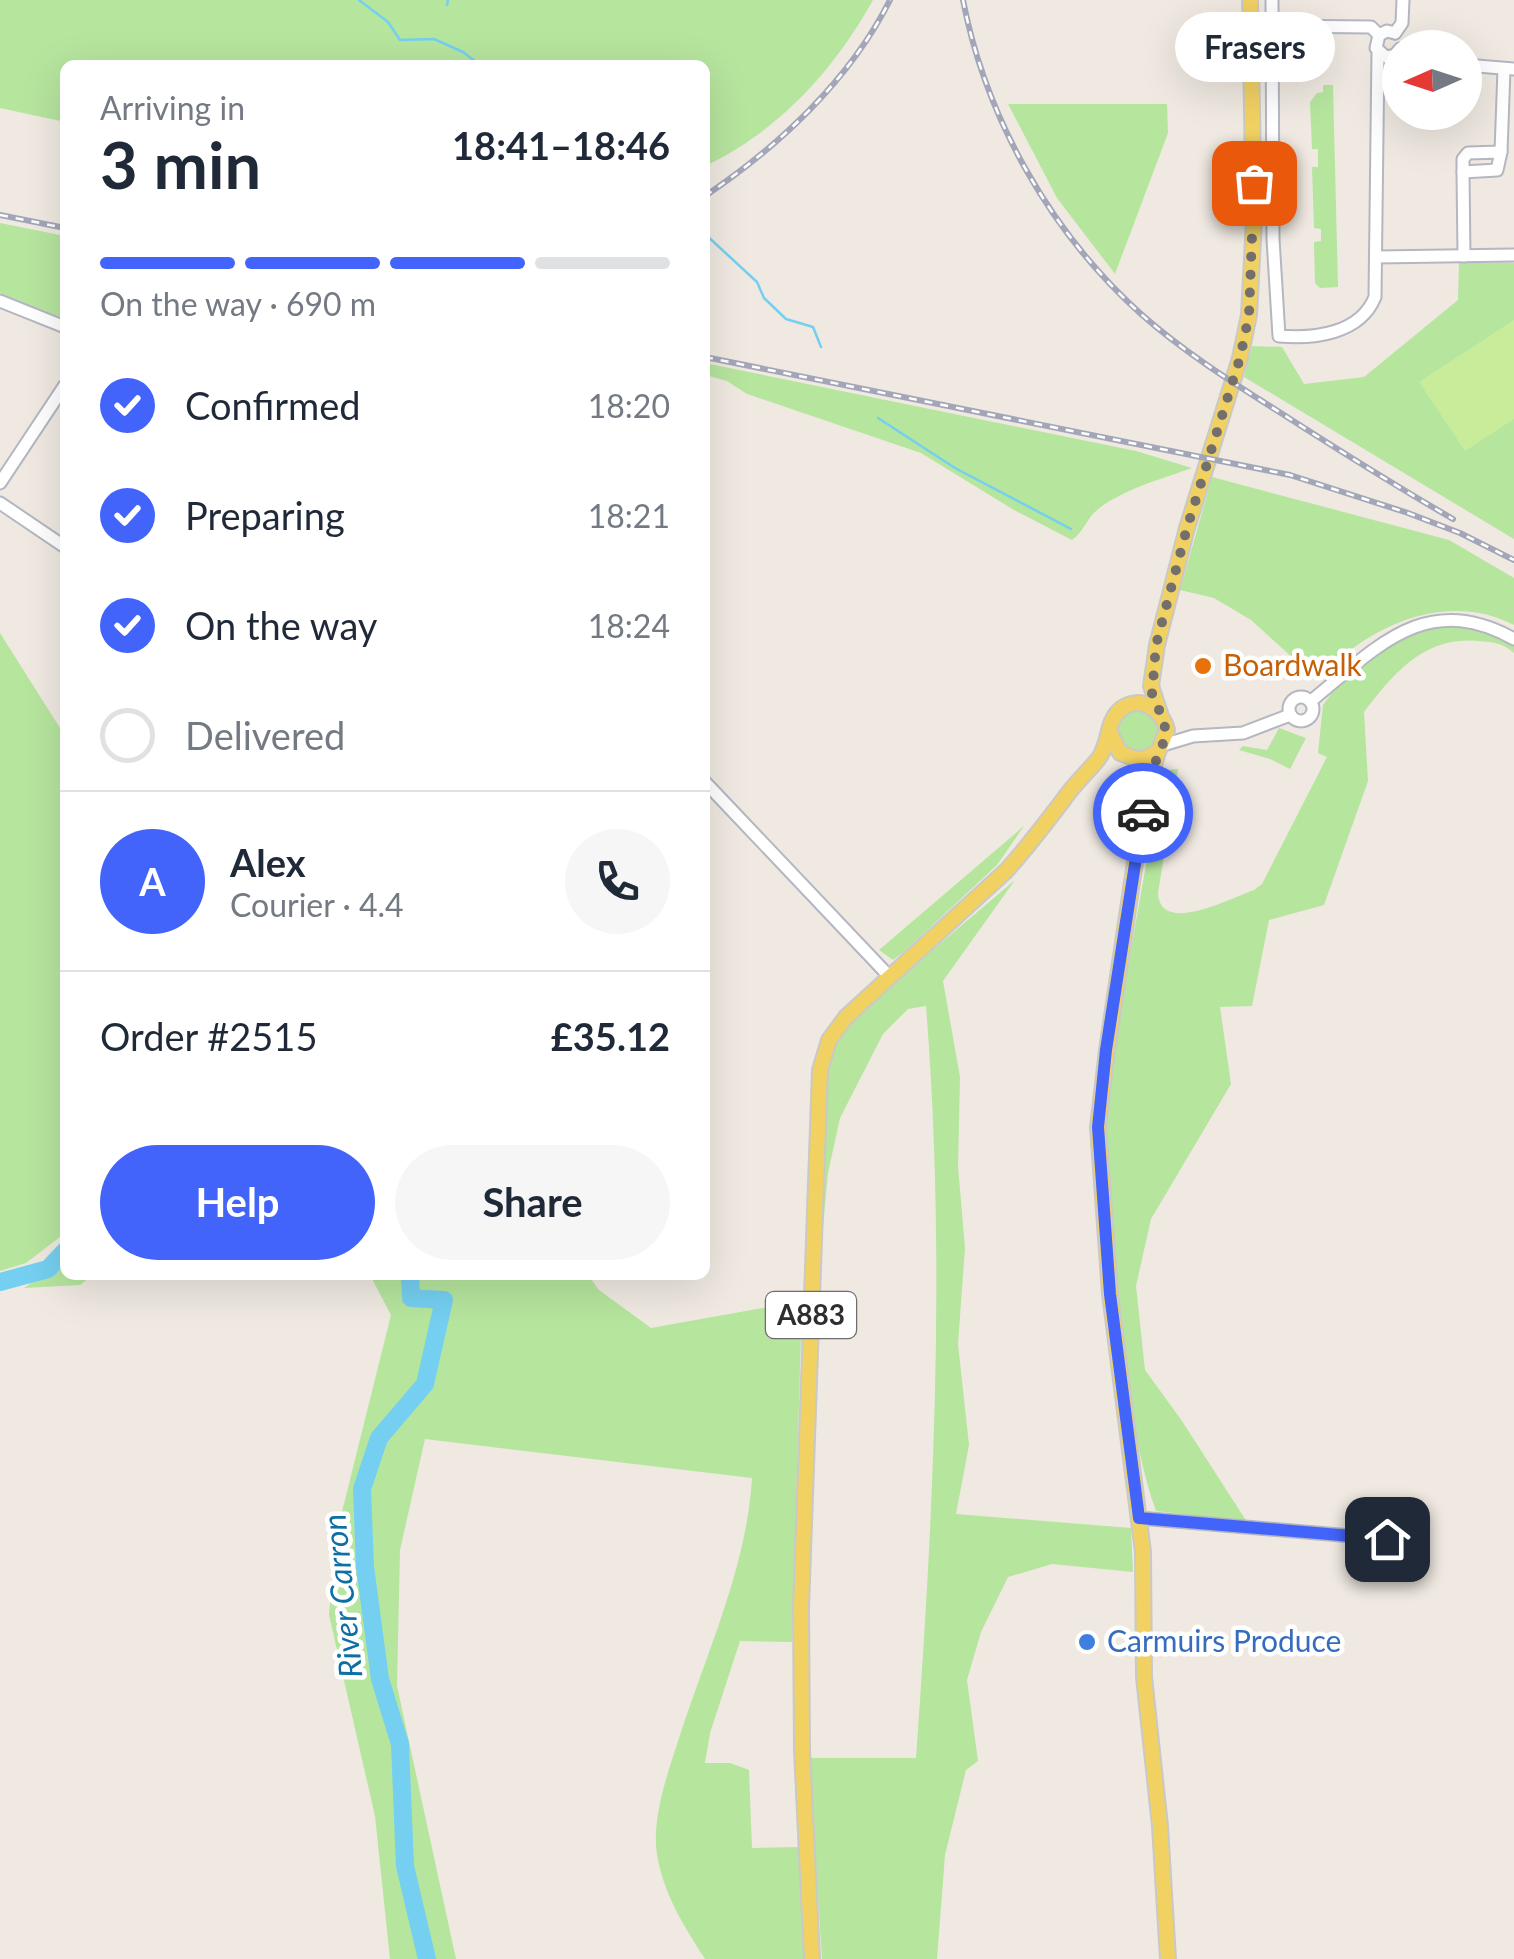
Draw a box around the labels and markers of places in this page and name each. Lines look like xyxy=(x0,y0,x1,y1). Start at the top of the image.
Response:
callout: Frasers xyxy=(1174,13,1334,83)
pin xyxy=(1212,141,1297,226)
place label: Boardwalk xyxy=(1223,646,1363,682)
marker: Boardwalk xyxy=(1192,655,1214,677)
pin xyxy=(1345,1497,1430,1582)
place label: Carmuirs Produce xyxy=(1107,1622,1341,1658)
marker: Carmuirs Produce xyxy=(1076,1631,1098,1653)

